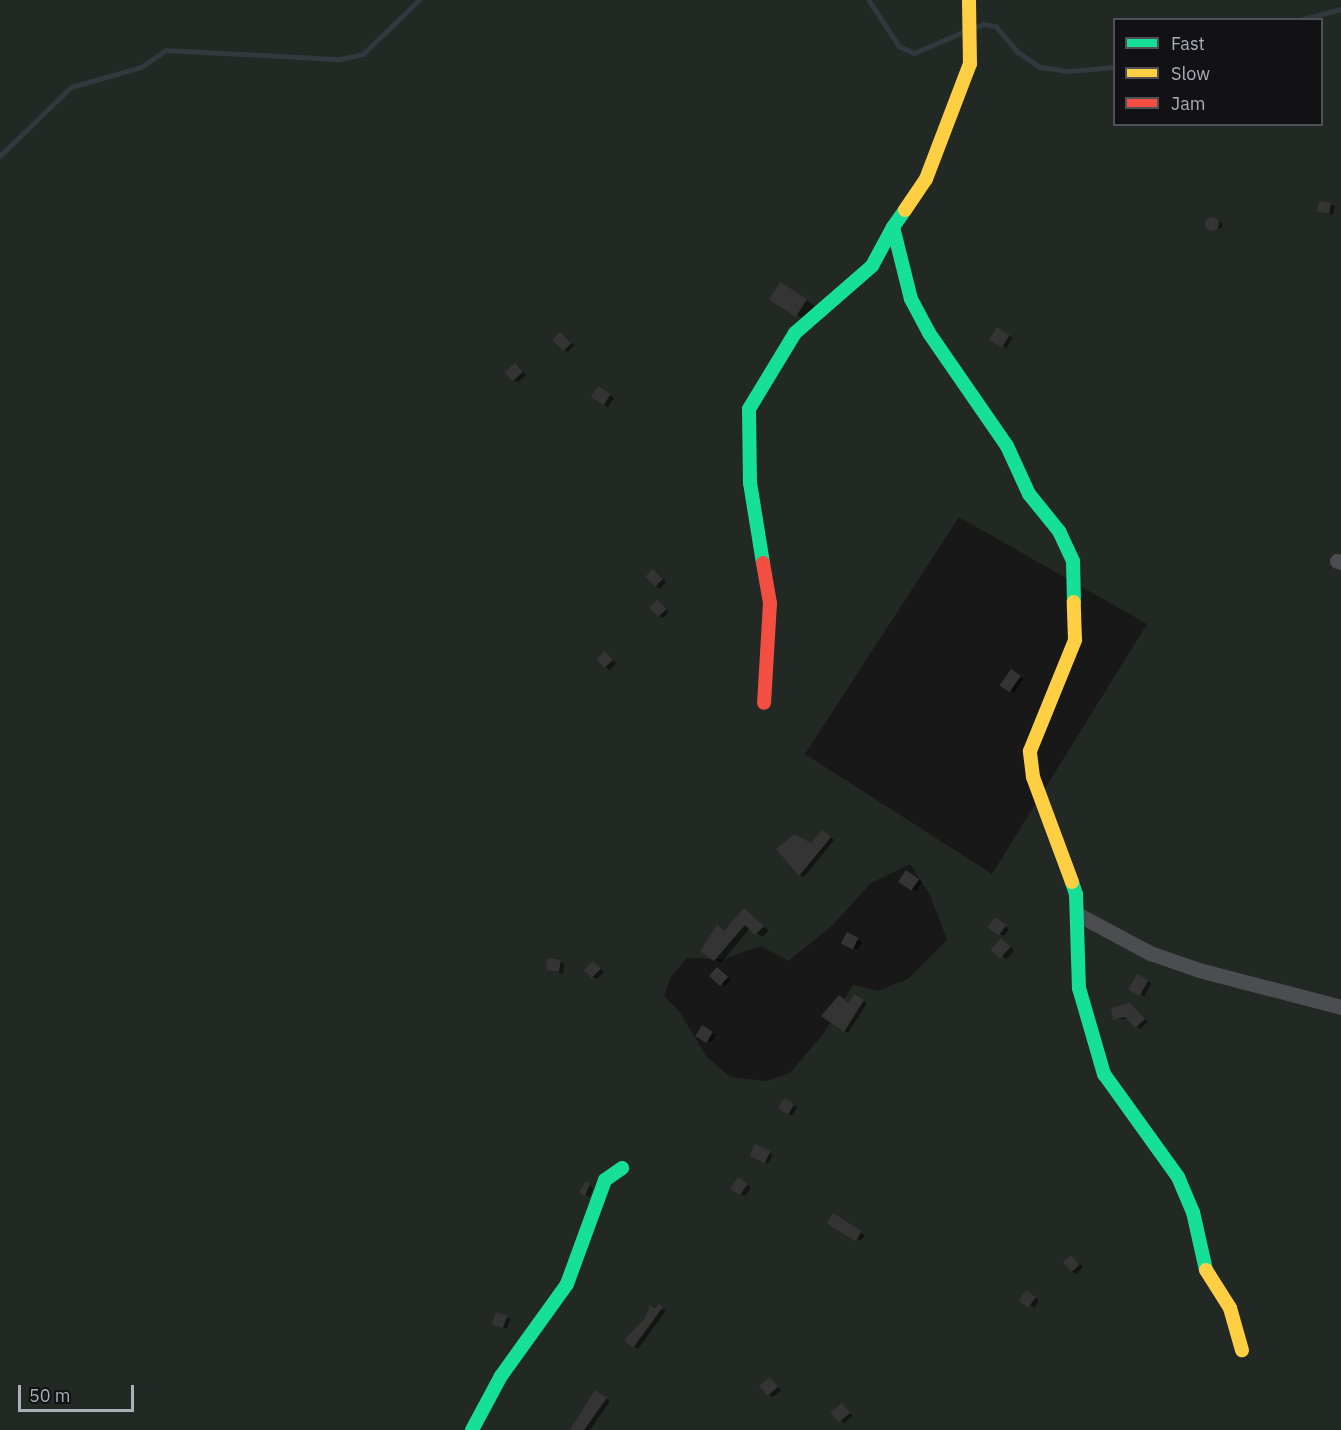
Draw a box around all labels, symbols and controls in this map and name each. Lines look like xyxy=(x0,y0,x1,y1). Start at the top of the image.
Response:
legend xyxy=(1113,18,1323,126)
text: Fast xyxy=(1171,32,1205,55)
text: Slow xyxy=(1171,62,1210,85)
text: Jam xyxy=(1171,92,1206,115)
scale bar xyxy=(21,1373,136,1411)
text: 50 m xyxy=(29,1384,71,1407)

